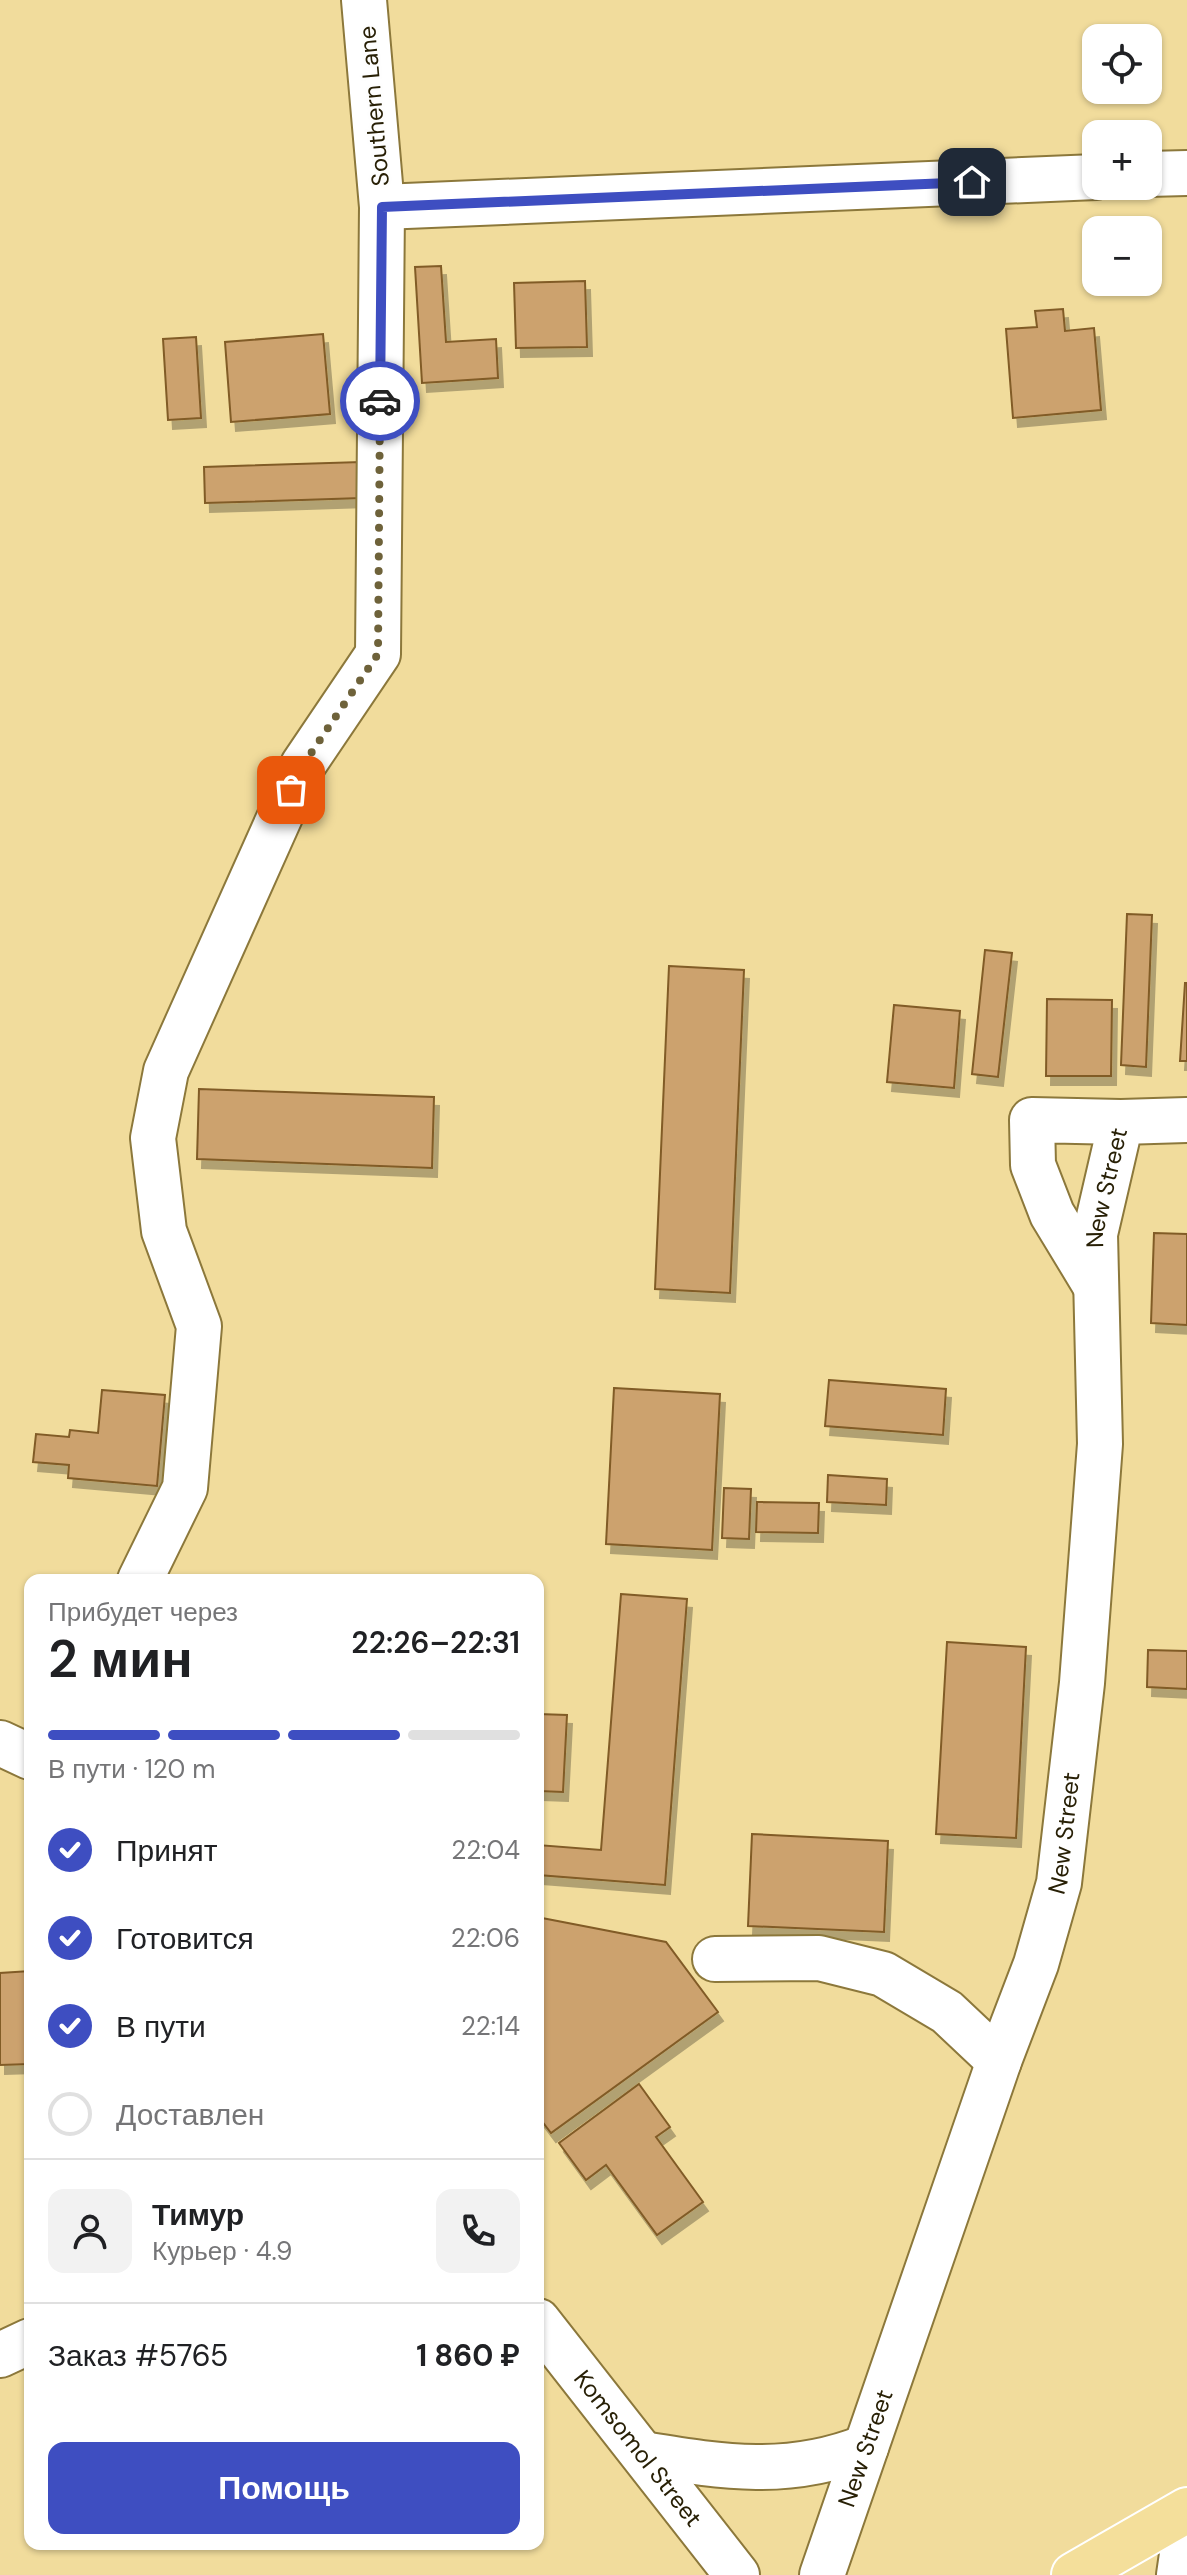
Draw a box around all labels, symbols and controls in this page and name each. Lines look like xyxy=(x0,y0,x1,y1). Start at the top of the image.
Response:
map controls xyxy=(1082,24,1162,296)
button: locate xyxy=(1082,24,1162,104)
street label: Southern Lane xyxy=(351,25,396,188)
button: + xyxy=(1082,120,1162,200)
pin xyxy=(938,148,1006,216)
icon: home xyxy=(950,160,994,204)
button: − xyxy=(1082,216,1162,296)
courier xyxy=(340,361,420,441)
icon: car xyxy=(358,379,402,423)
pin xyxy=(257,756,325,824)
icon: bag xyxy=(269,768,313,812)
street label: New Street xyxy=(1079,1125,1134,1248)
text: Прибудет через xyxy=(48,1595,238,1629)
text: 22:26–22:31 xyxy=(351,1623,520,1662)
text: 2 мин xyxy=(48,1625,193,1693)
text: В пути · 120 m xyxy=(48,1752,215,1786)
street label: New Street xyxy=(1041,1770,1087,1898)
icon: check xyxy=(48,1828,92,1872)
text: Принят xyxy=(116,1831,218,1870)
text: 22:04 xyxy=(451,1833,520,1867)
icon: check xyxy=(48,1916,92,1960)
text: Готовится xyxy=(116,1919,254,1958)
text: 22:06 xyxy=(451,1921,520,1955)
icon: check xyxy=(48,2004,92,2048)
text: В пути xyxy=(116,2007,206,2046)
text: 22:14 xyxy=(461,2009,520,2043)
text: Доставлен xyxy=(116,2095,264,2134)
button: person xyxy=(48,2189,132,2273)
button: phone xyxy=(436,2189,520,2273)
text: Тимур xyxy=(152,2195,244,2234)
text: Курьер · 4.9 xyxy=(152,2234,292,2268)
text: Заказ #5765 xyxy=(48,2336,228,2375)
text: 1 860 ₽ xyxy=(416,2336,520,2375)
street label: Komsomol Street xyxy=(567,2364,709,2533)
street label: New Street xyxy=(831,2385,900,2511)
button: Помощь xyxy=(48,2442,520,2534)

